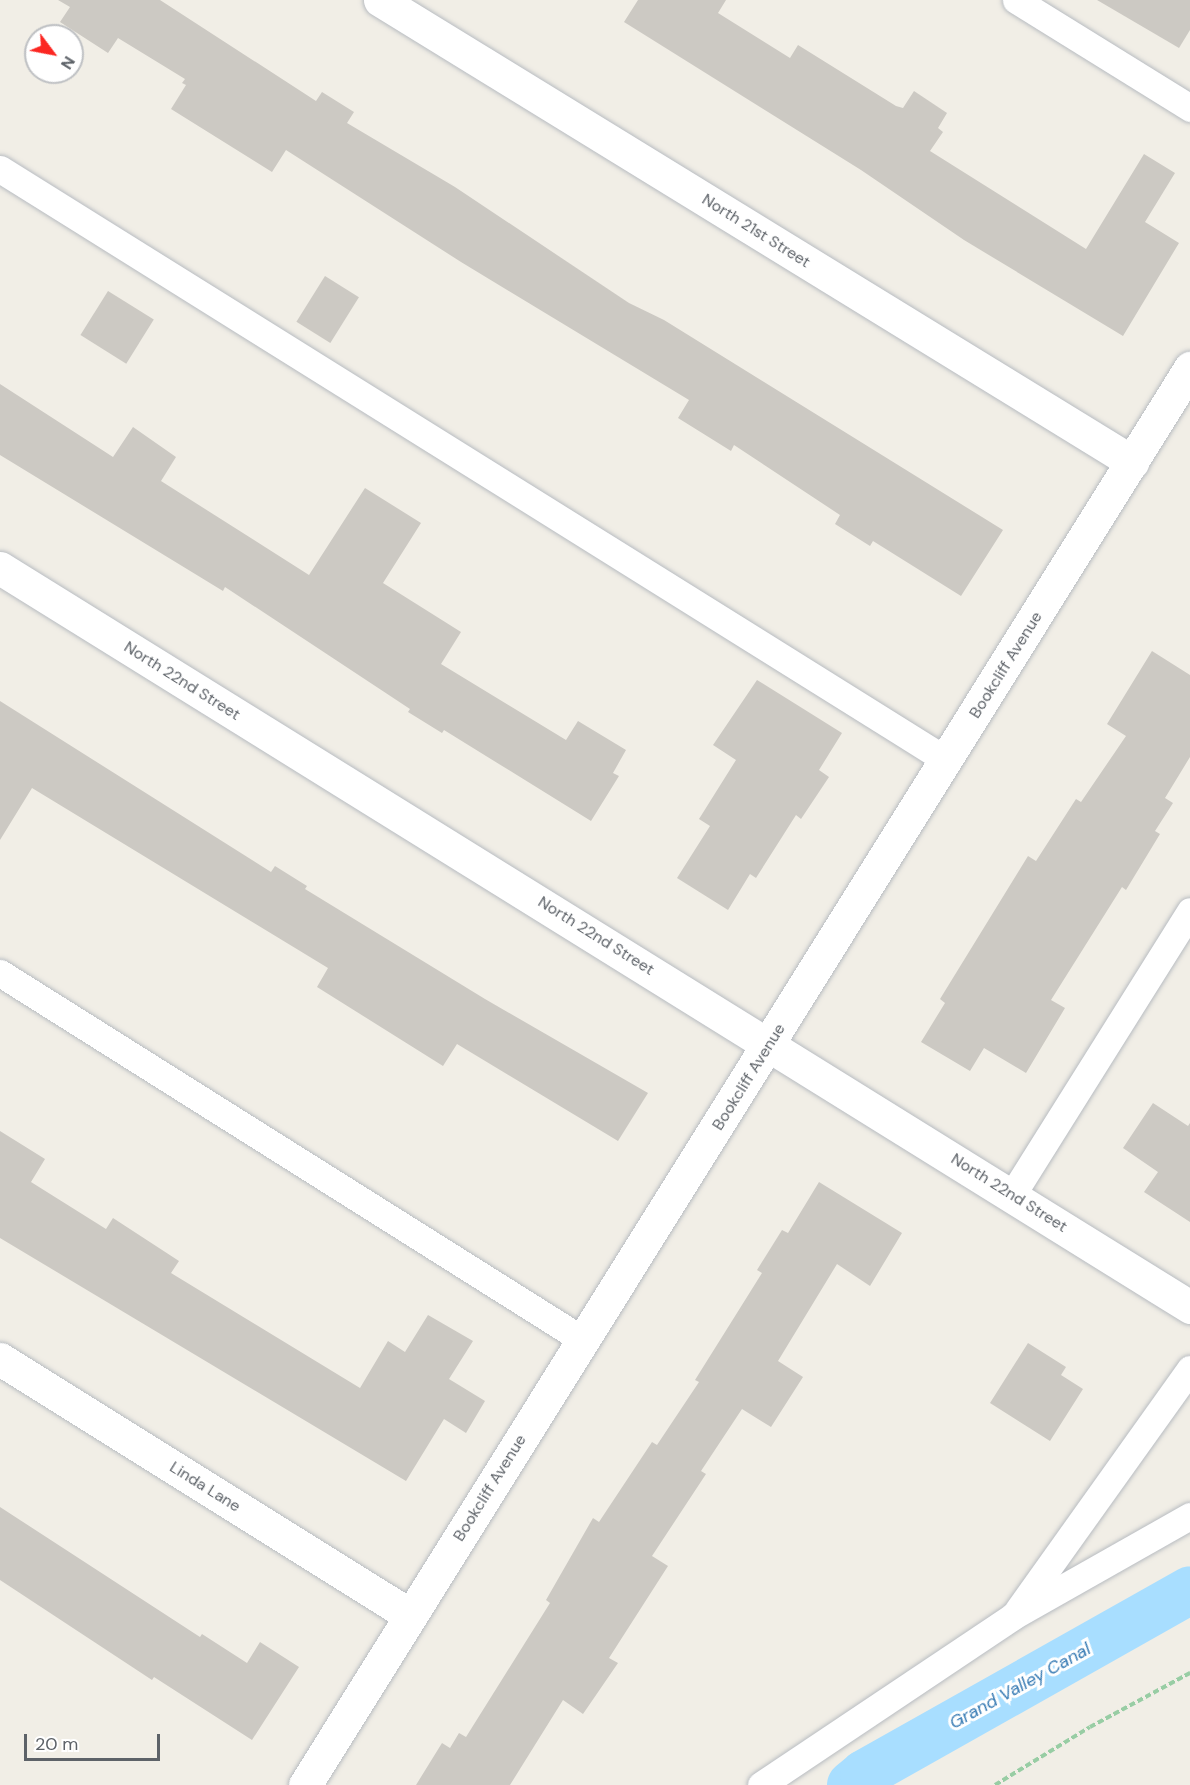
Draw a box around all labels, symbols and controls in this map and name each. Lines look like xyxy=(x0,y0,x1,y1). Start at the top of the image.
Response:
north arrow xyxy=(24,24,84,84)
text: N xyxy=(56,52,80,73)
street label: North 21st Street xyxy=(698,190,814,272)
street label: Bookcliff Avenue xyxy=(965,608,1047,722)
street label: North 22nd Street xyxy=(120,638,244,724)
street label: North 22nd Street xyxy=(534,893,658,979)
street label: Bookcliff Avenue xyxy=(708,1020,790,1134)
street label: North 22nd Street xyxy=(947,1150,1071,1236)
street label: Bookcliff Avenue xyxy=(449,1431,531,1545)
street label: Linda Lane xyxy=(166,1458,244,1516)
water label: Grand Valley Canal xyxy=(946,1638,1094,1734)
scale bar xyxy=(27,1722,164,1760)
text: 20 m xyxy=(35,1732,78,1756)

